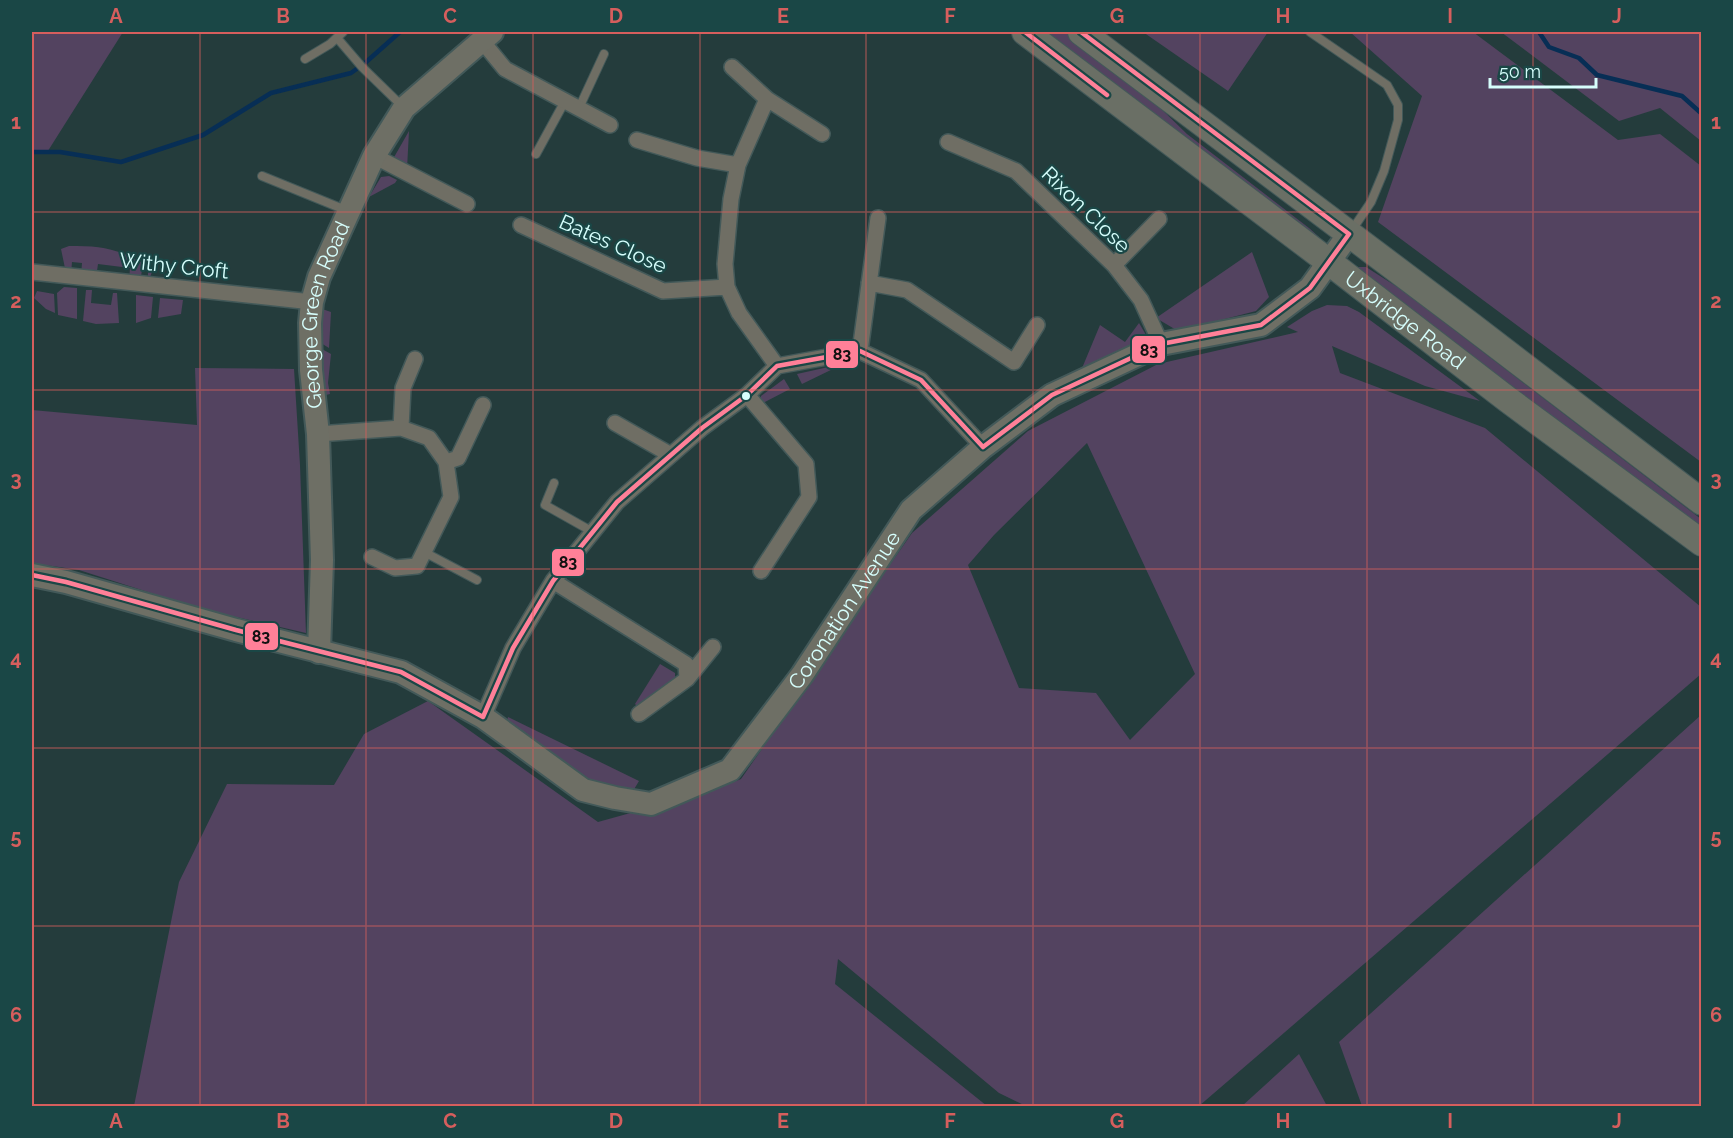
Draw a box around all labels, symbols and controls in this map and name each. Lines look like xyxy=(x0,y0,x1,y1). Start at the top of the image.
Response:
text: A xyxy=(109,4,123,28)
text: B xyxy=(276,4,290,28)
text: C xyxy=(443,4,457,28)
text: D xyxy=(609,4,623,28)
text: E xyxy=(777,4,789,28)
text: F xyxy=(944,4,956,28)
text: G xyxy=(1110,4,1124,28)
text: H xyxy=(1276,4,1290,28)
text: I xyxy=(1447,4,1453,28)
text: J xyxy=(1612,4,1622,28)
scale bar xyxy=(1490,51,1596,89)
text: 50 m xyxy=(1499,61,1541,82)
text: 1 xyxy=(11,110,21,134)
text: 1 xyxy=(1711,110,1721,134)
street label: Rixon Close xyxy=(1037,161,1136,258)
street label: Bates Close xyxy=(556,209,671,278)
street label: George Green Road xyxy=(297,217,355,410)
street label: Withy Croft xyxy=(118,247,230,284)
street label: Uxbridge Road xyxy=(1340,266,1470,374)
text: 2 xyxy=(10,289,22,313)
text: 2 xyxy=(1710,289,1722,313)
line badge: 83 xyxy=(1131,335,1166,364)
line badge: 83 xyxy=(825,340,859,369)
text: 83 xyxy=(1140,341,1158,360)
text: 83 xyxy=(833,345,851,364)
unlabelled marker xyxy=(740,390,752,402)
text: 3 xyxy=(10,467,22,491)
text: 3 xyxy=(1710,467,1722,491)
street label: Coronation Avenue xyxy=(783,526,906,694)
line badge: 83 xyxy=(551,548,585,577)
text: 83 xyxy=(559,553,577,572)
line badge: 83 xyxy=(244,622,279,651)
text: 83 xyxy=(252,627,270,646)
text: 4 xyxy=(10,646,22,670)
text: 4 xyxy=(1710,646,1722,670)
text: 5 xyxy=(10,825,22,849)
text: 5 xyxy=(1710,825,1722,849)
text: 6 xyxy=(10,1003,22,1027)
text: 6 xyxy=(1710,1003,1722,1027)
text: A xyxy=(109,1109,123,1133)
text: B xyxy=(276,1109,290,1133)
text: C xyxy=(443,1109,457,1133)
text: D xyxy=(609,1109,623,1133)
text: E xyxy=(777,1109,789,1133)
text: F xyxy=(944,1109,956,1133)
text: G xyxy=(1110,1109,1124,1133)
text: H xyxy=(1276,1109,1290,1133)
text: I xyxy=(1447,1109,1453,1133)
text: J xyxy=(1612,1109,1622,1133)

